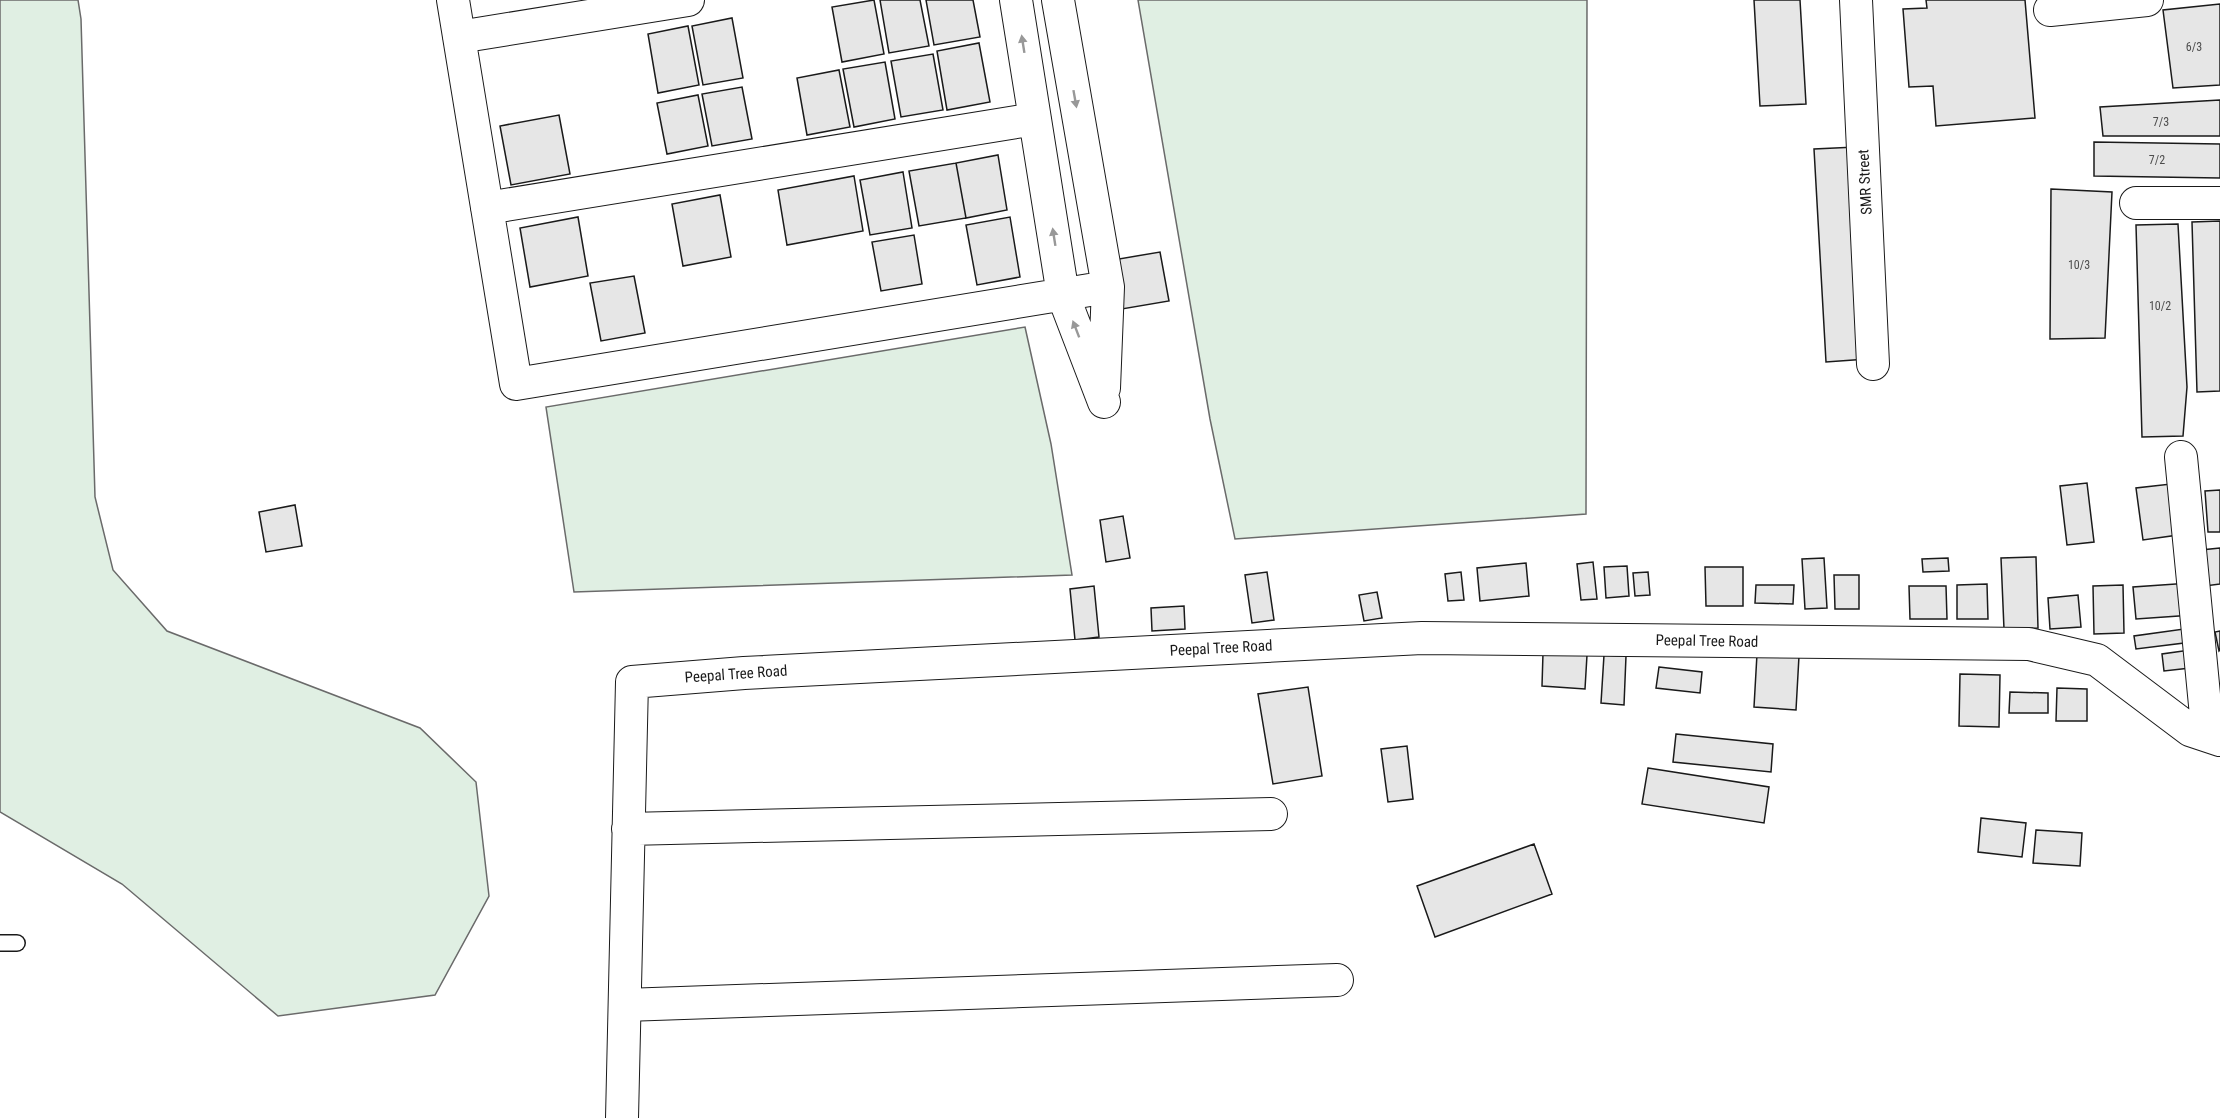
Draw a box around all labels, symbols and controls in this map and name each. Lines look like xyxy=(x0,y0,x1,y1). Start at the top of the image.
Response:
one-way arrow xyxy=(1018,35,1027,54)
house number: 6/3 xyxy=(2186,40,2202,54)
one-way arrow xyxy=(1071,90,1080,109)
house number: 7/3 xyxy=(2153,115,2169,129)
street label: SMR Street xyxy=(1854,149,1876,215)
house number: 7/2 xyxy=(2149,153,2165,167)
one-way arrow xyxy=(1049,227,1058,246)
house number: 10/3 xyxy=(2068,258,2090,272)
house number: 10/2 xyxy=(2149,299,2171,313)
one-way arrow xyxy=(1071,320,1080,338)
street label: Peepal Tree Road xyxy=(1655,631,1759,651)
street label: Peepal Tree Road xyxy=(1169,636,1273,660)
street label: Peepal Tree Road xyxy=(684,661,788,687)

